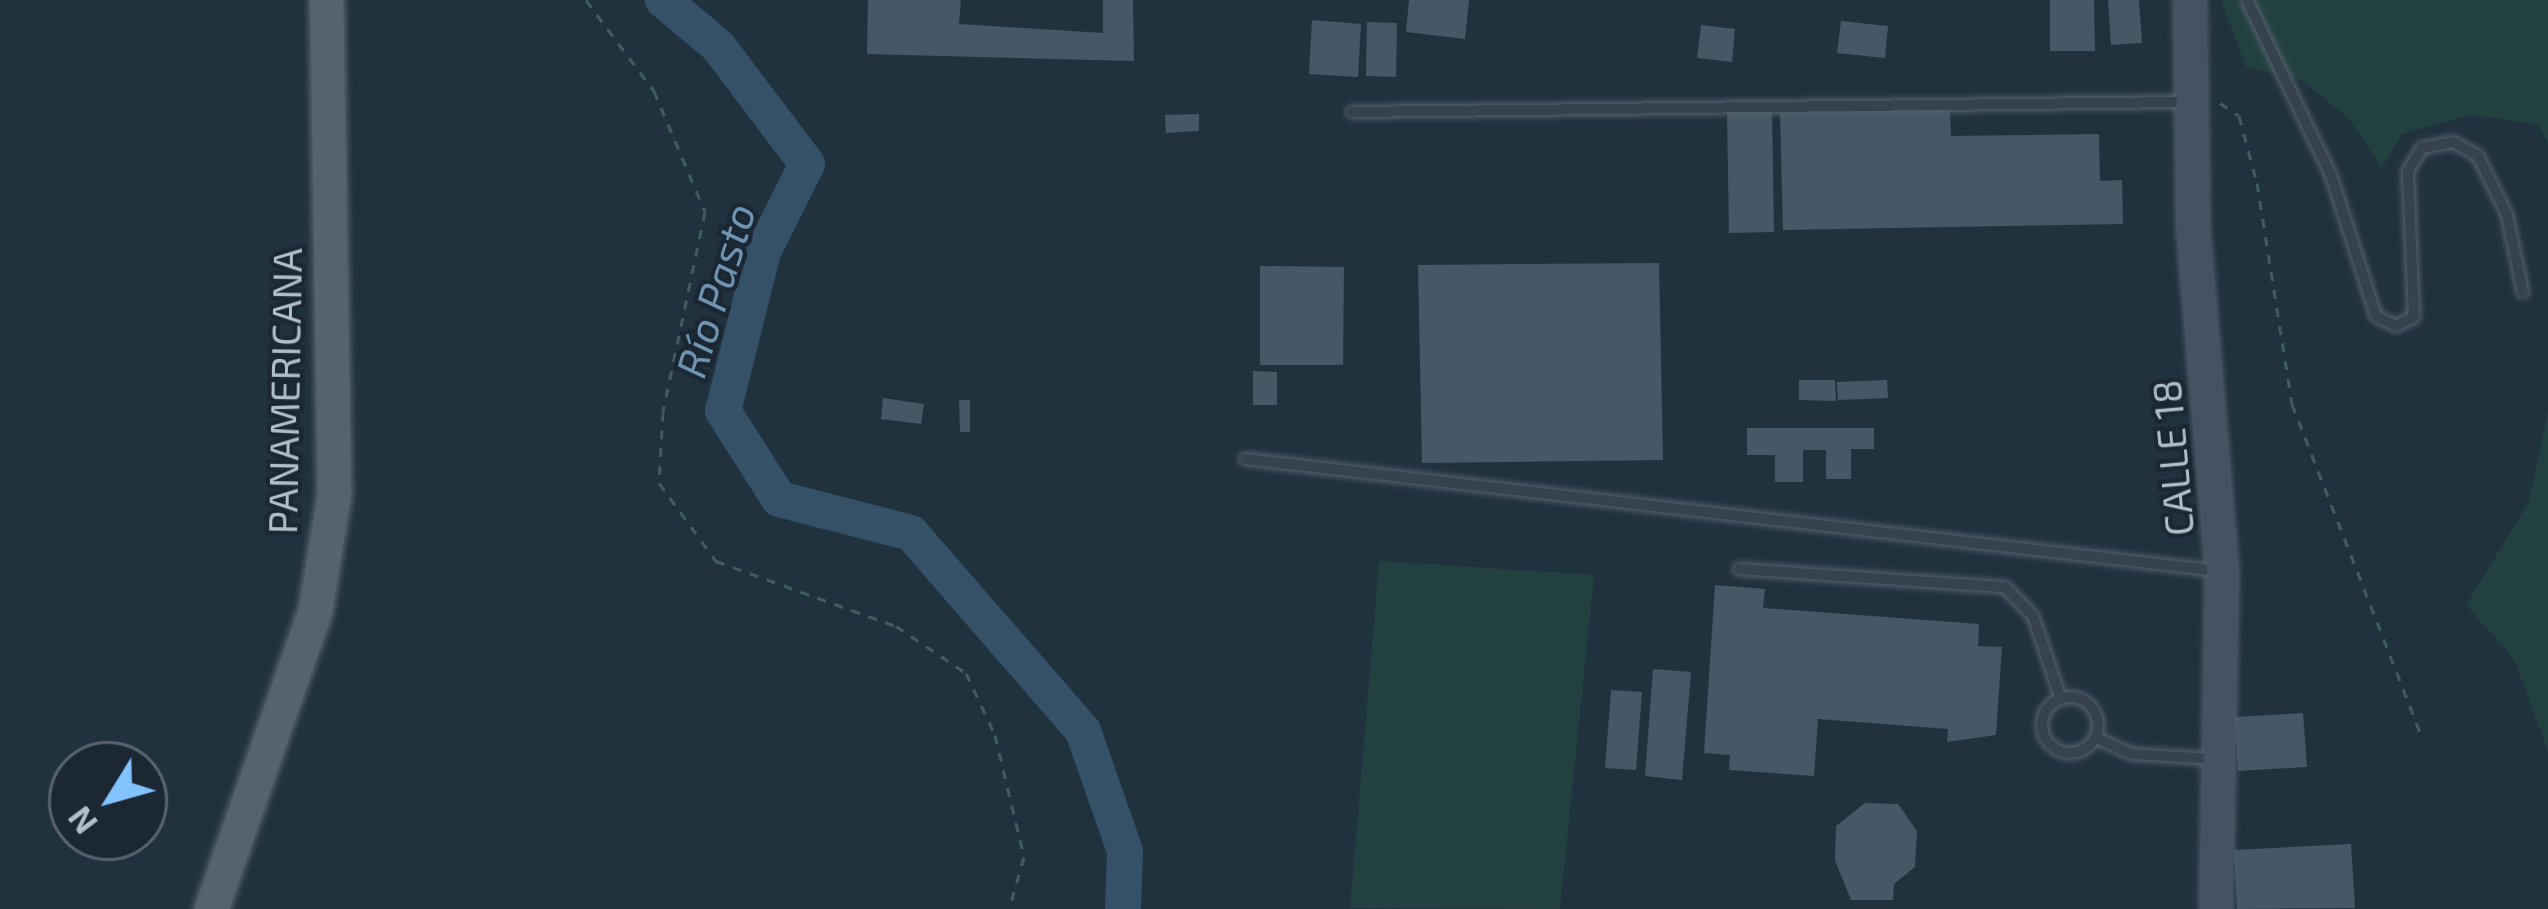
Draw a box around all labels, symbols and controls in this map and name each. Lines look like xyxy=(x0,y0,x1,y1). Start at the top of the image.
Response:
water label: Río Pasto xyxy=(664,197,764,383)
street label: PANAMERICANA xyxy=(259,247,311,535)
street label: CALLE 18 xyxy=(2143,378,2203,538)
north arrow xyxy=(48,741,168,861)
text: N xyxy=(59,799,105,842)

